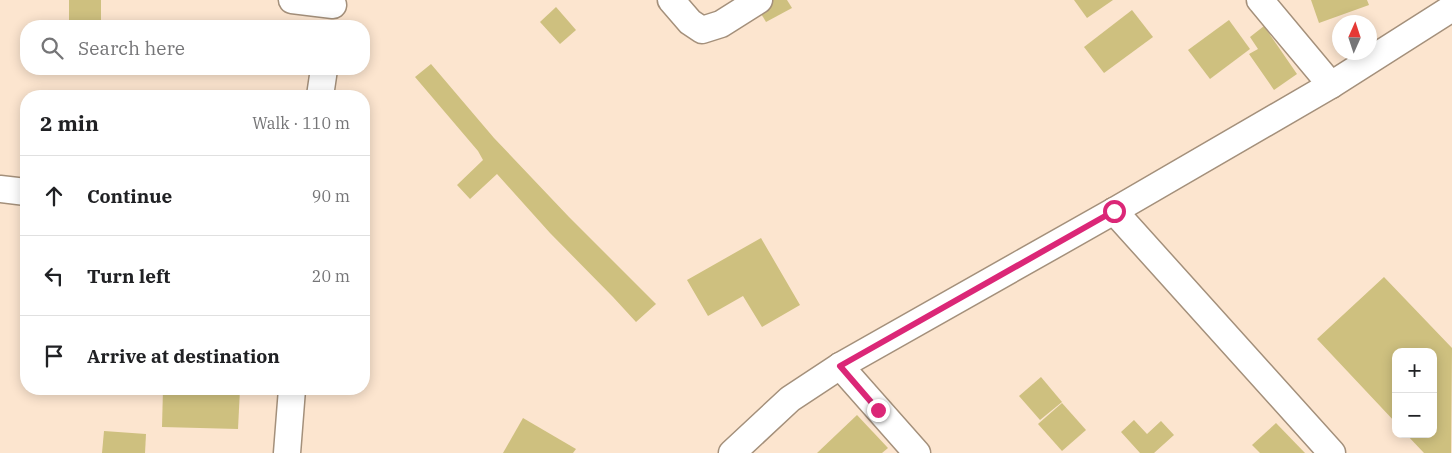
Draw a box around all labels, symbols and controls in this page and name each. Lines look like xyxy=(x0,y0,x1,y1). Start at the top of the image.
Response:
north arrow xyxy=(1332,15,1377,60)
search box xyxy=(20,20,370,75)
icon: search xyxy=(38,34,66,62)
text: Search here xyxy=(78,36,185,60)
text: 2 min xyxy=(40,109,99,137)
text: Walk · 110 m xyxy=(252,113,350,133)
icon: ahead xyxy=(40,182,68,210)
text: Continue xyxy=(87,184,172,208)
text: 90 m xyxy=(312,186,350,206)
route start xyxy=(1103,200,1126,223)
icon: left xyxy=(40,262,68,290)
text: Turn left xyxy=(87,264,170,288)
text: 20 m xyxy=(312,266,350,286)
icon: arrive xyxy=(40,342,68,370)
text: Arrive at destination xyxy=(87,344,280,368)
map controls xyxy=(1392,348,1437,438)
button: + xyxy=(1392,348,1437,393)
button: − xyxy=(1392,393,1437,438)
route end xyxy=(867,399,890,422)

